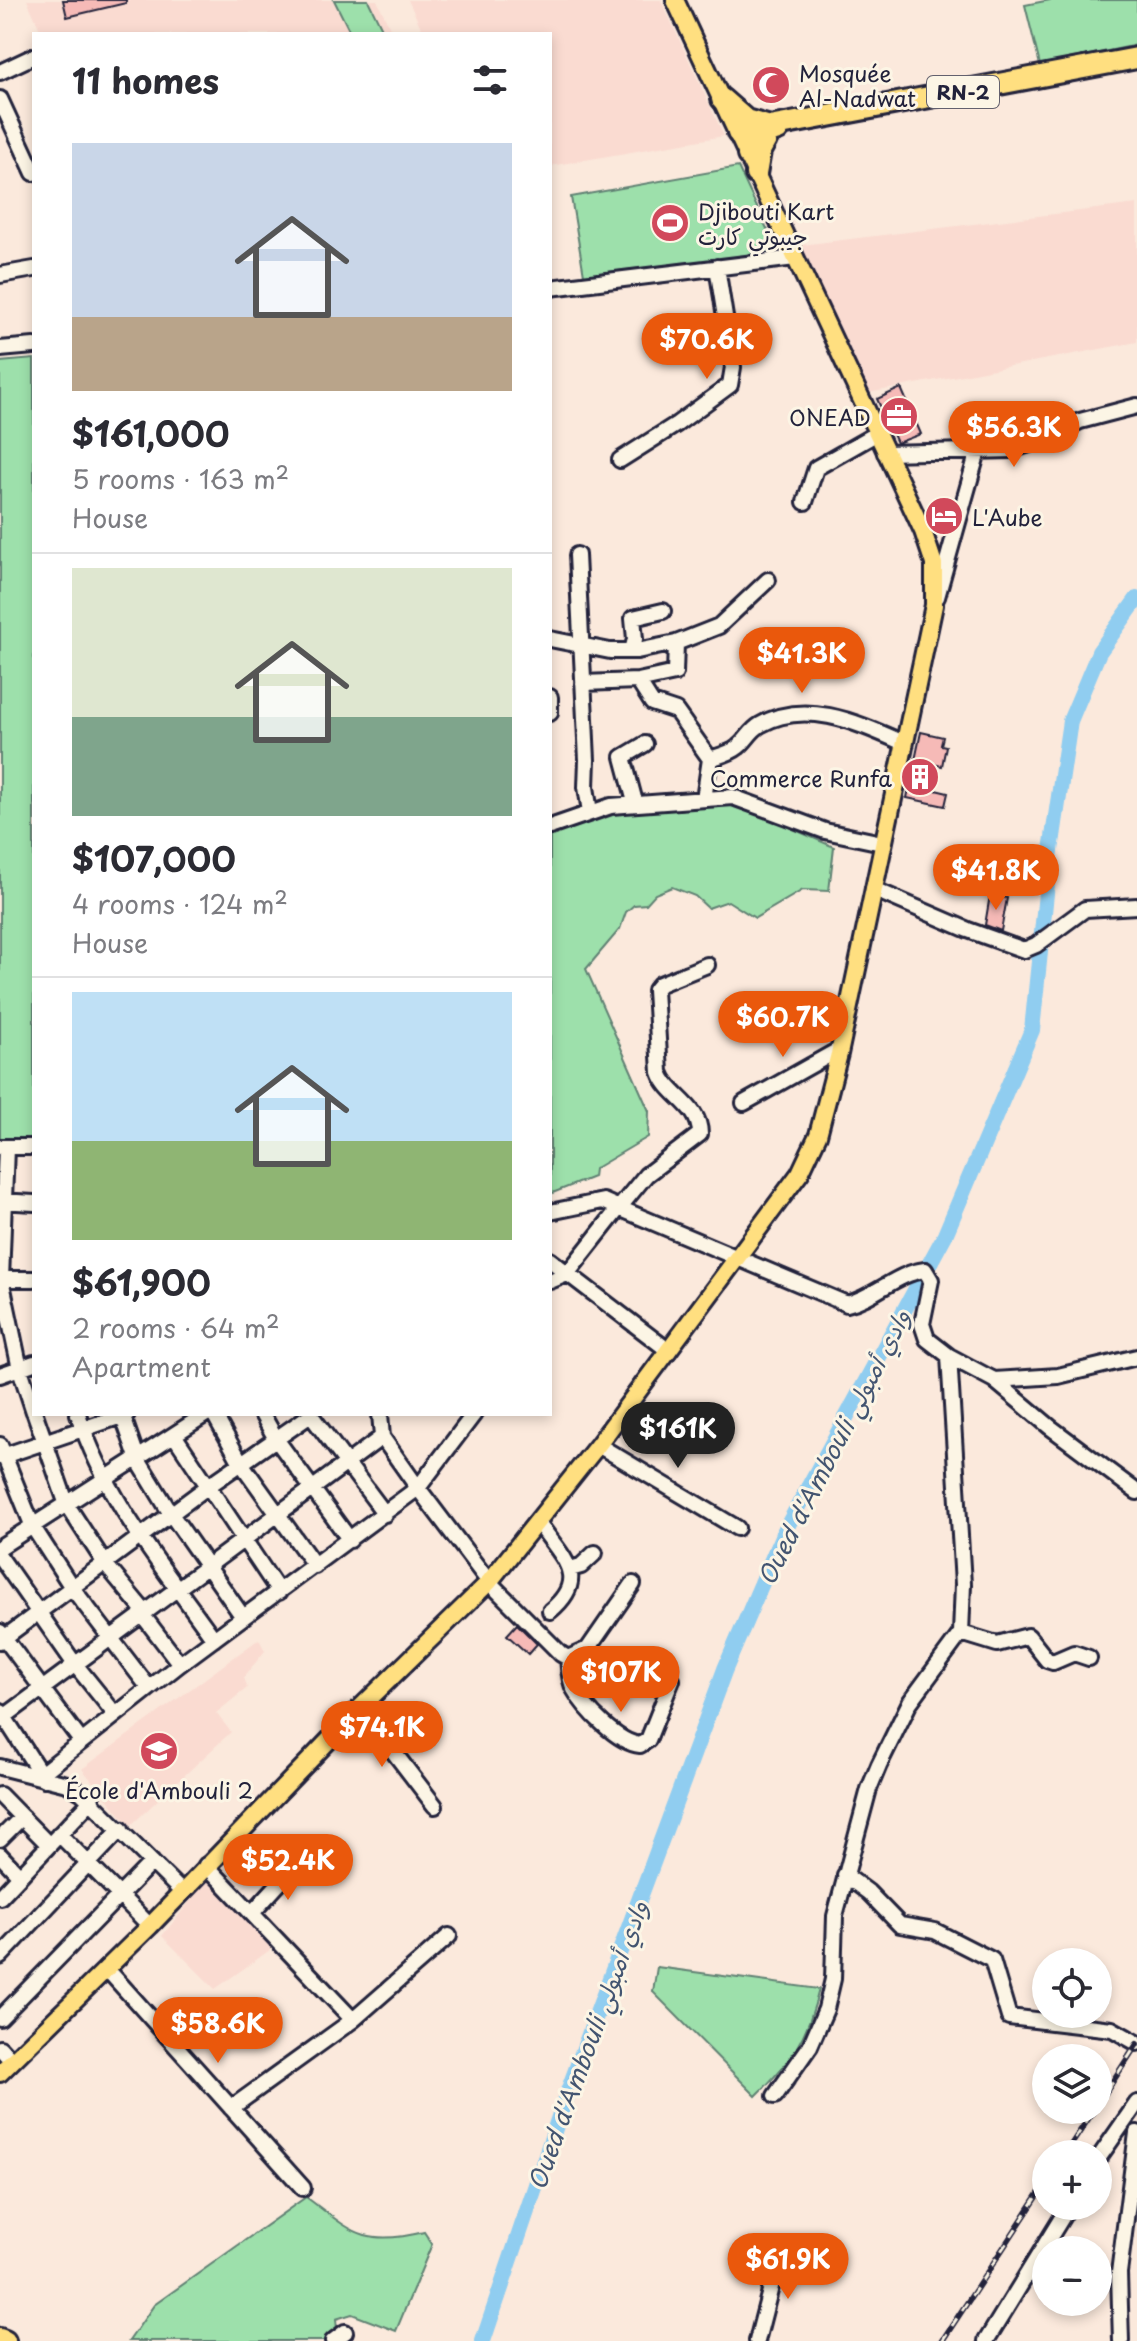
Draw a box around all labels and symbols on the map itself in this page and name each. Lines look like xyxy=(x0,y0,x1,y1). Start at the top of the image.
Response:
place label: Mosquée Al-Nadwat xyxy=(799,56,916,114)
mosque icon: Mosquée Al-Nadwat xyxy=(750,64,792,106)
road number: RN-2 xyxy=(927,76,999,108)
place label: Djibouti Kart جيبوتي كارت xyxy=(698,194,834,257)
sports icon: Djibouti Kart جيبوتي كارت xyxy=(649,202,691,244)
pin: $70.6K xyxy=(642,313,772,381)
office icon: ONEAD xyxy=(878,395,920,437)
place label: ONEAD xyxy=(789,400,871,433)
pin: $56.3K xyxy=(949,401,1079,469)
hotel icon: L'Aube xyxy=(923,495,965,537)
place label: L'Aube xyxy=(972,500,1043,533)
pin: $41.3K xyxy=(737,627,867,695)
building icon: Commerce Runfa xyxy=(899,756,941,798)
place label: Commerce Runfa xyxy=(710,761,892,794)
pin: $41.8K xyxy=(931,844,1061,912)
pin: $60.7K xyxy=(718,991,848,1059)
water label: Oued d'Ambouli وادي أمبولي xyxy=(748,1303,923,1593)
pin: $161K xyxy=(622,1402,734,1470)
pin: $107K xyxy=(565,1646,677,1714)
pin: $74.1K xyxy=(317,1701,447,1769)
school or university icon: École d'Ambouli 2 xyxy=(138,1730,180,1772)
place label: École d'Ambouli 2 xyxy=(65,1773,253,1806)
pin: $52.4K xyxy=(223,1834,353,1902)
water label: Oued d'Ambouli وادي أمبولي xyxy=(518,1896,661,2196)
pin: $58.6K xyxy=(153,1997,283,2065)
pin: $61.9K xyxy=(723,2233,853,2301)

